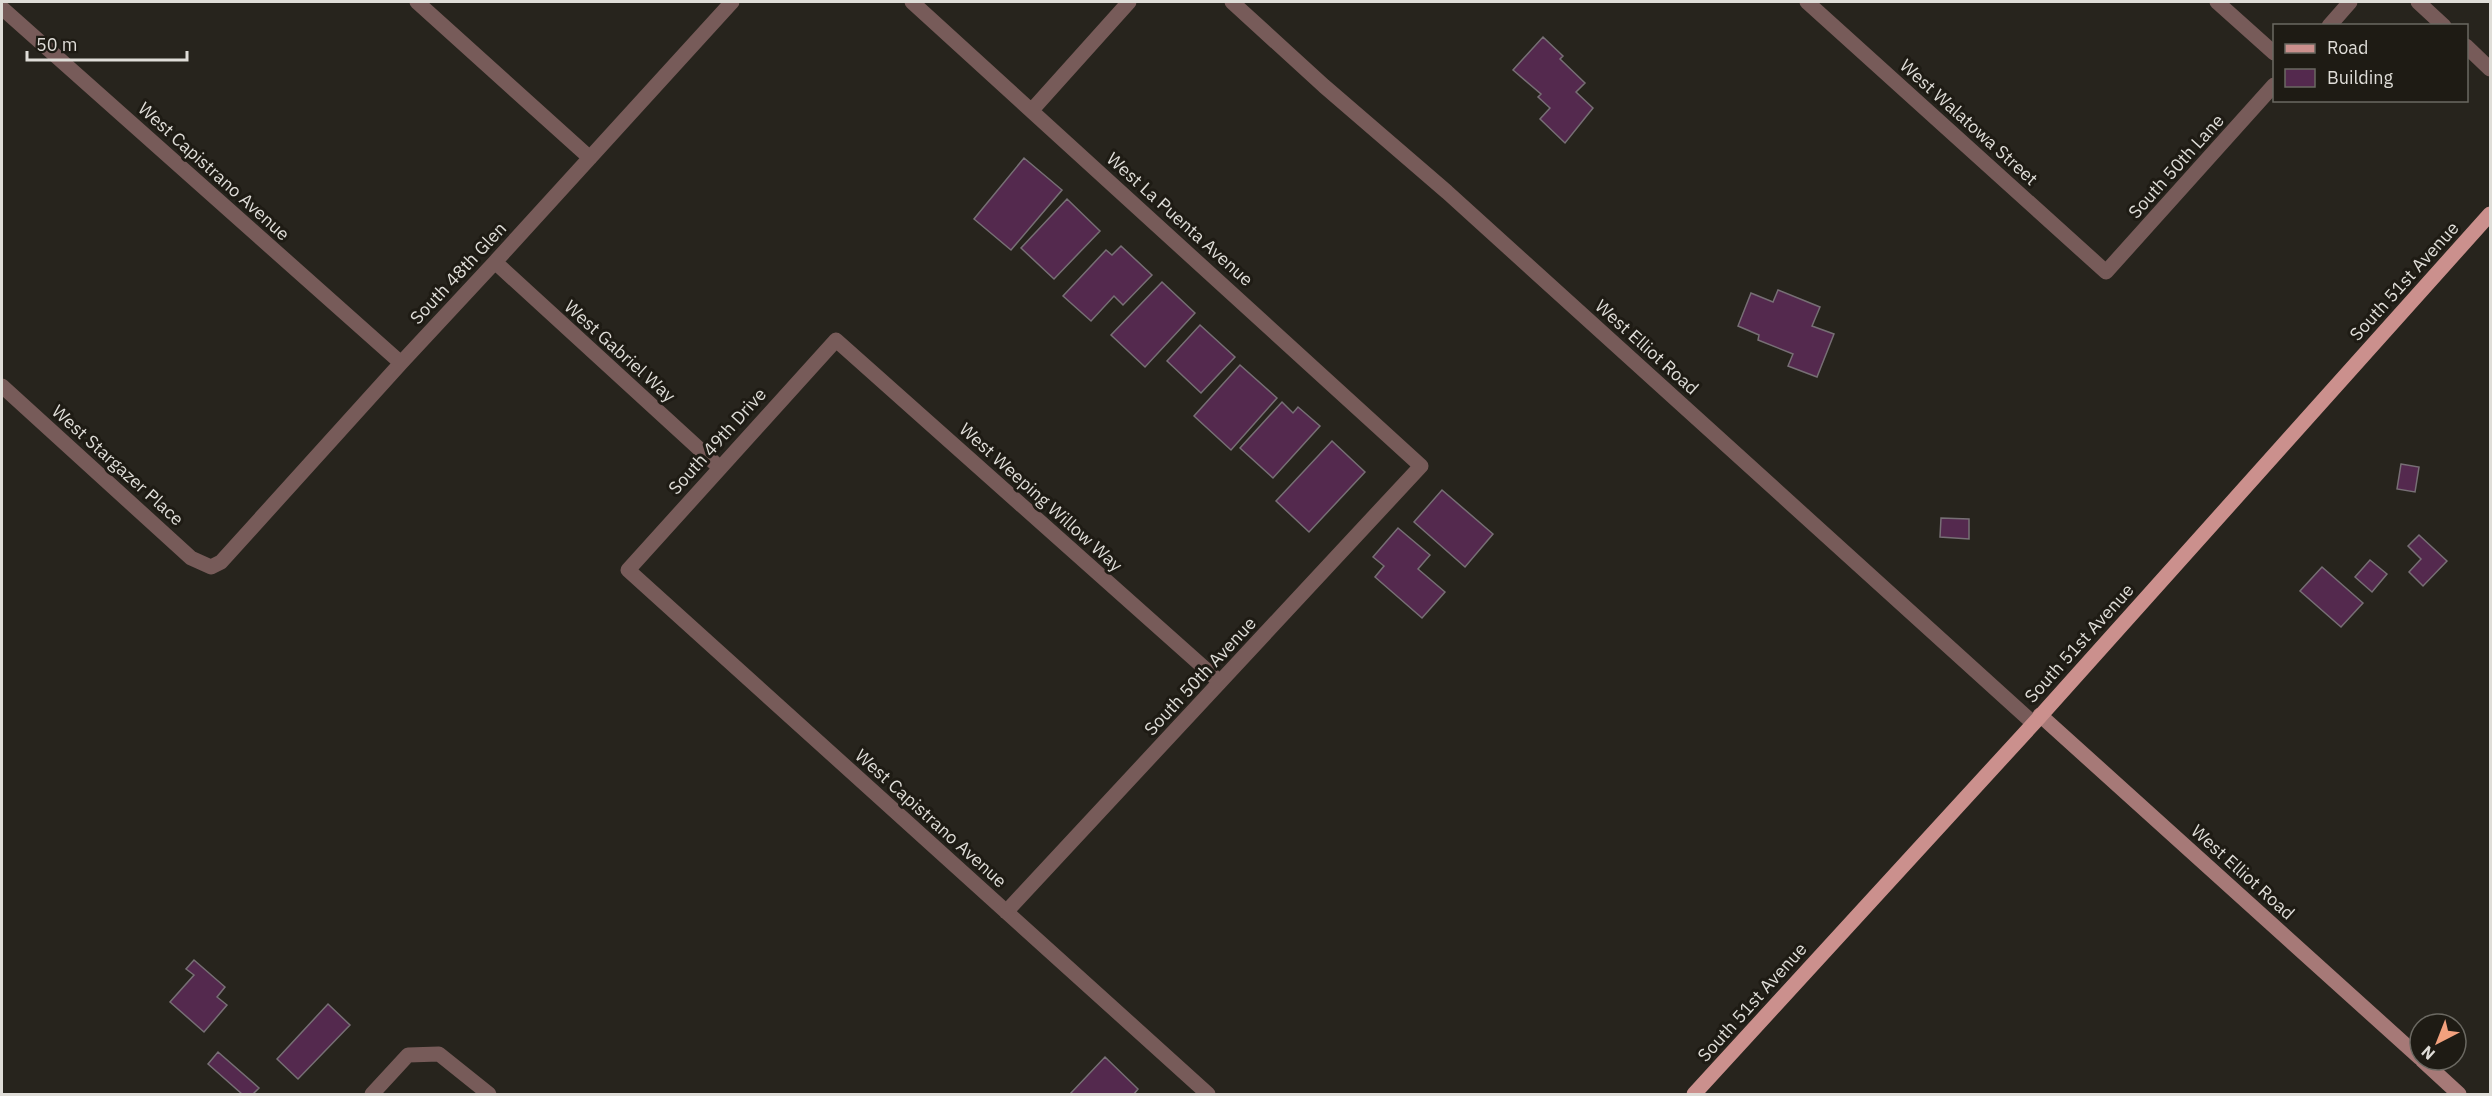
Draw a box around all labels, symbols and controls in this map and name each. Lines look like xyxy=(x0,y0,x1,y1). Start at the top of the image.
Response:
scale bar xyxy=(27,24,188,62)
legend xyxy=(2273,24,2468,102)
text: 50 m xyxy=(36,33,78,56)
text: Road xyxy=(2327,36,2368,59)
street label: West Walatowa Street xyxy=(1895,54,2043,190)
text: Building xyxy=(2327,66,2394,89)
street label: West Capistrano Avenue xyxy=(133,97,295,245)
street label: South 50th Lane xyxy=(2123,109,2229,223)
street label: West La Puenta Avenue xyxy=(1102,147,1258,291)
street label: South 48th Glen xyxy=(405,217,511,329)
street label: South 51st Avenue xyxy=(2344,217,2464,345)
street label: West Elliot Road xyxy=(1590,294,1704,400)
street label: West Gabriel Way xyxy=(560,295,680,407)
street label: South 49th Drive xyxy=(663,383,771,499)
street label: West Stargazer Place xyxy=(47,400,189,530)
street label: West Weeping Willow Way xyxy=(955,418,1127,576)
street label: South 51st Avenue xyxy=(2019,579,2139,707)
street label: South 50th Avenue xyxy=(1139,612,1261,740)
street label: West Capistrano Avenue xyxy=(850,744,1012,892)
street label: West Elliot Road xyxy=(2186,819,2300,925)
street label: South 51st Avenue xyxy=(1692,938,1812,1066)
north arrow xyxy=(2408,1012,2468,1072)
text: N xyxy=(2417,1042,2439,1064)

